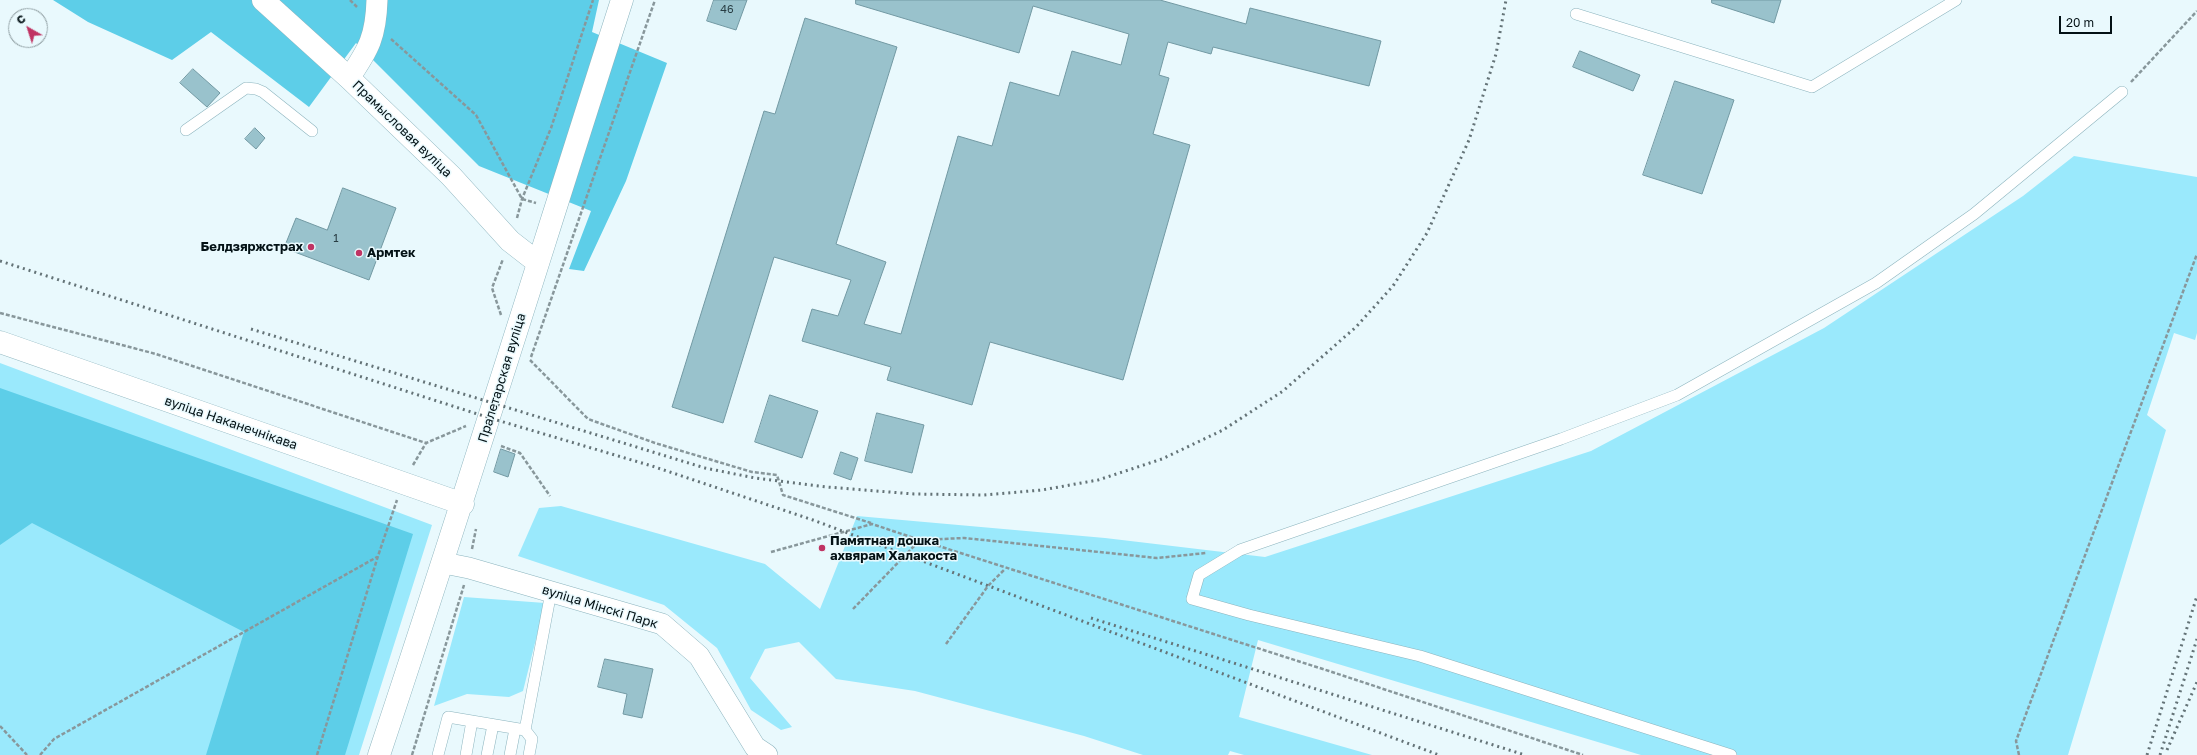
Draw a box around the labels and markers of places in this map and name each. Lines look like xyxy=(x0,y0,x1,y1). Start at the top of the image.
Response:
place label: Белдзяржстрах xyxy=(201,239,303,255)
marker: Белдзяржстрах xyxy=(306,242,316,252)
place label: Армтек xyxy=(367,245,415,261)
marker: Армтек xyxy=(354,248,364,258)
place label: Памятная дошка ахвярам Халакоста xyxy=(830,533,957,564)
marker: Памятная дошка ахвярам Халакоста xyxy=(817,543,827,553)

